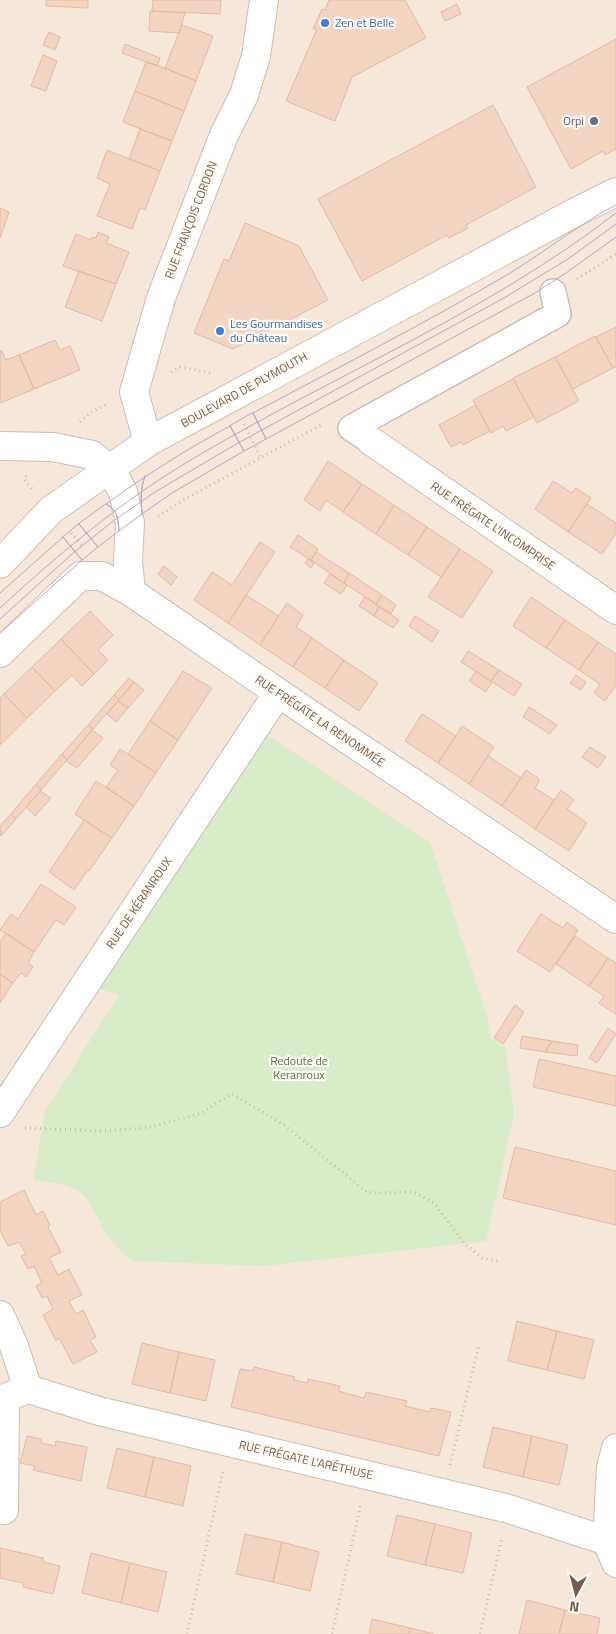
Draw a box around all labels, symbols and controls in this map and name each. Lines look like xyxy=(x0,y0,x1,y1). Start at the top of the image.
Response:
place label: Zen et Belle xyxy=(335,13,394,32)
marker: Zen et Belle xyxy=(319,17,331,29)
place label: Orpi xyxy=(563,111,584,130)
marker: Orpi xyxy=(588,115,600,127)
street label: RUE FRANÇOIS CORDON xyxy=(159,158,222,282)
place label: Les Gourmandises du Château xyxy=(230,314,323,347)
marker: Les Gourmandises du Château xyxy=(214,325,226,337)
street label: BOULEVARD DE PLYMOUTH xyxy=(177,347,311,432)
street label: RUE FRÉGATE L'INCOMPRISE xyxy=(427,476,560,575)
street label: RUE FRÉGATE LA RENOMMÉE xyxy=(251,670,389,772)
street label: RUE DE KÉRANROUX xyxy=(101,853,177,952)
park label: Redoute de Keranroux xyxy=(270,1051,328,1084)
street label: RUE FRÉGATE L'ARÉTHUSE xyxy=(237,1435,375,1484)
north arrow xyxy=(551,1569,601,1619)
text: N xyxy=(568,1596,580,1618)

